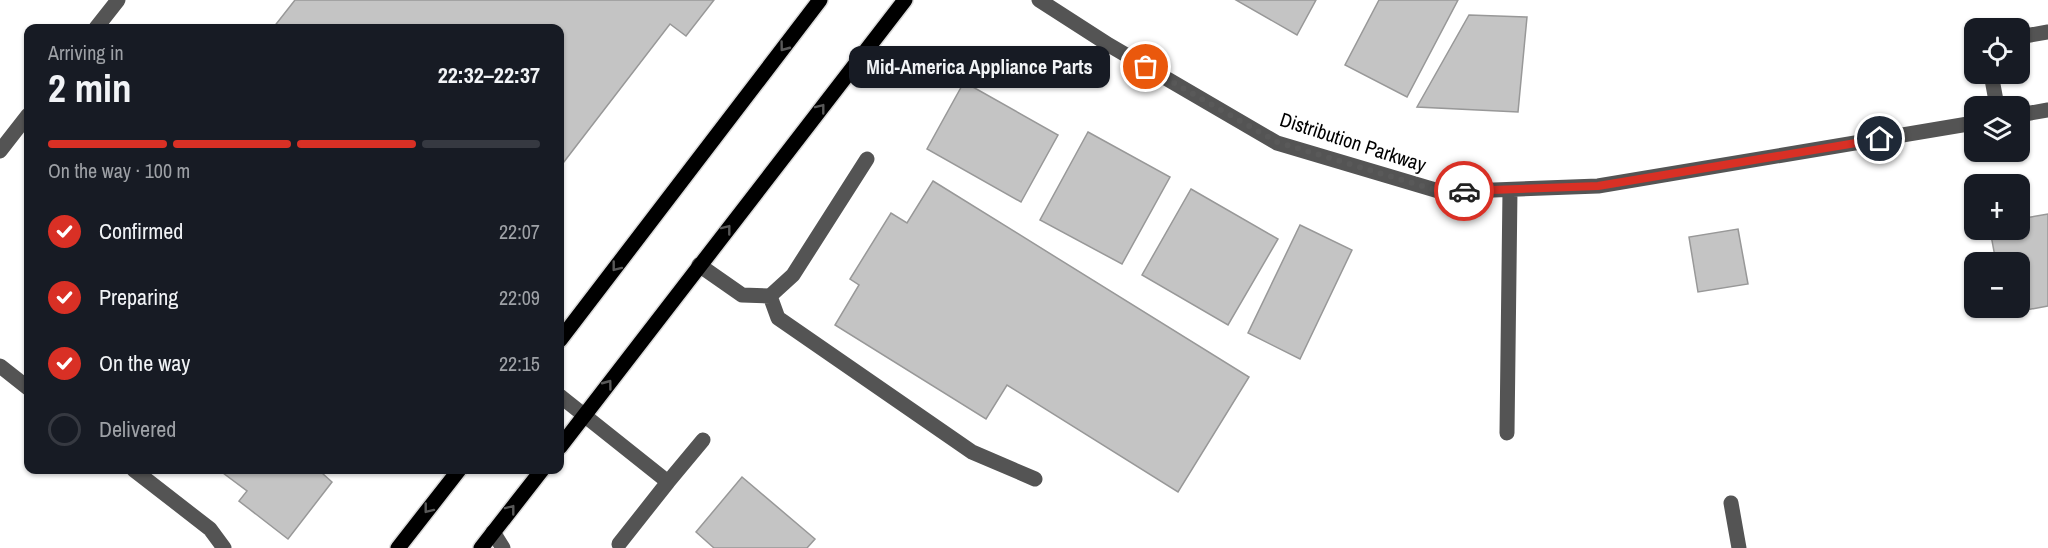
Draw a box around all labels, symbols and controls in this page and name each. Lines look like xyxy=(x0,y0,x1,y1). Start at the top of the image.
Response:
map controls xyxy=(1964,18,2030,318)
button: locate xyxy=(1964,18,2030,84)
text: Arriving in xyxy=(48,39,124,66)
one-way arrow xyxy=(780,40,791,51)
pin xyxy=(1120,41,1171,92)
callout: Mid-America Appliance Parts xyxy=(849,46,1110,88)
icon: bag xyxy=(1129,50,1162,83)
text: Mid-America Appliance Parts xyxy=(866,53,1093,80)
text: 22:32–22:37 xyxy=(438,60,540,90)
text: 2 min xyxy=(48,62,132,114)
button: layers xyxy=(1964,96,2030,162)
one-way arrow xyxy=(814,104,825,115)
street label: Distribution Parkway xyxy=(1277,105,1430,178)
pin xyxy=(1854,113,1905,164)
icon: home xyxy=(1863,122,1896,155)
text: On the way · 100 m xyxy=(48,157,190,184)
courier xyxy=(1434,161,1494,221)
button: + xyxy=(1964,174,2030,240)
icon: car xyxy=(1448,175,1481,208)
icon: check xyxy=(48,215,81,248)
text: Confirmed xyxy=(99,216,183,246)
text: 22:07 xyxy=(499,218,540,245)
one-way arrow xyxy=(719,225,730,236)
button: − xyxy=(1964,252,2030,318)
one-way arrow xyxy=(612,261,623,272)
icon: check xyxy=(48,281,81,314)
text: Preparing xyxy=(99,282,178,312)
text: 22:09 xyxy=(499,284,540,311)
icon: check xyxy=(48,347,81,380)
text: On the way xyxy=(99,348,190,378)
text: 22:15 xyxy=(499,350,540,377)
one-way arrow xyxy=(601,379,612,390)
text: Delivered xyxy=(99,414,176,444)
one-way arrow xyxy=(425,502,436,513)
one-way arrow xyxy=(504,504,515,515)

